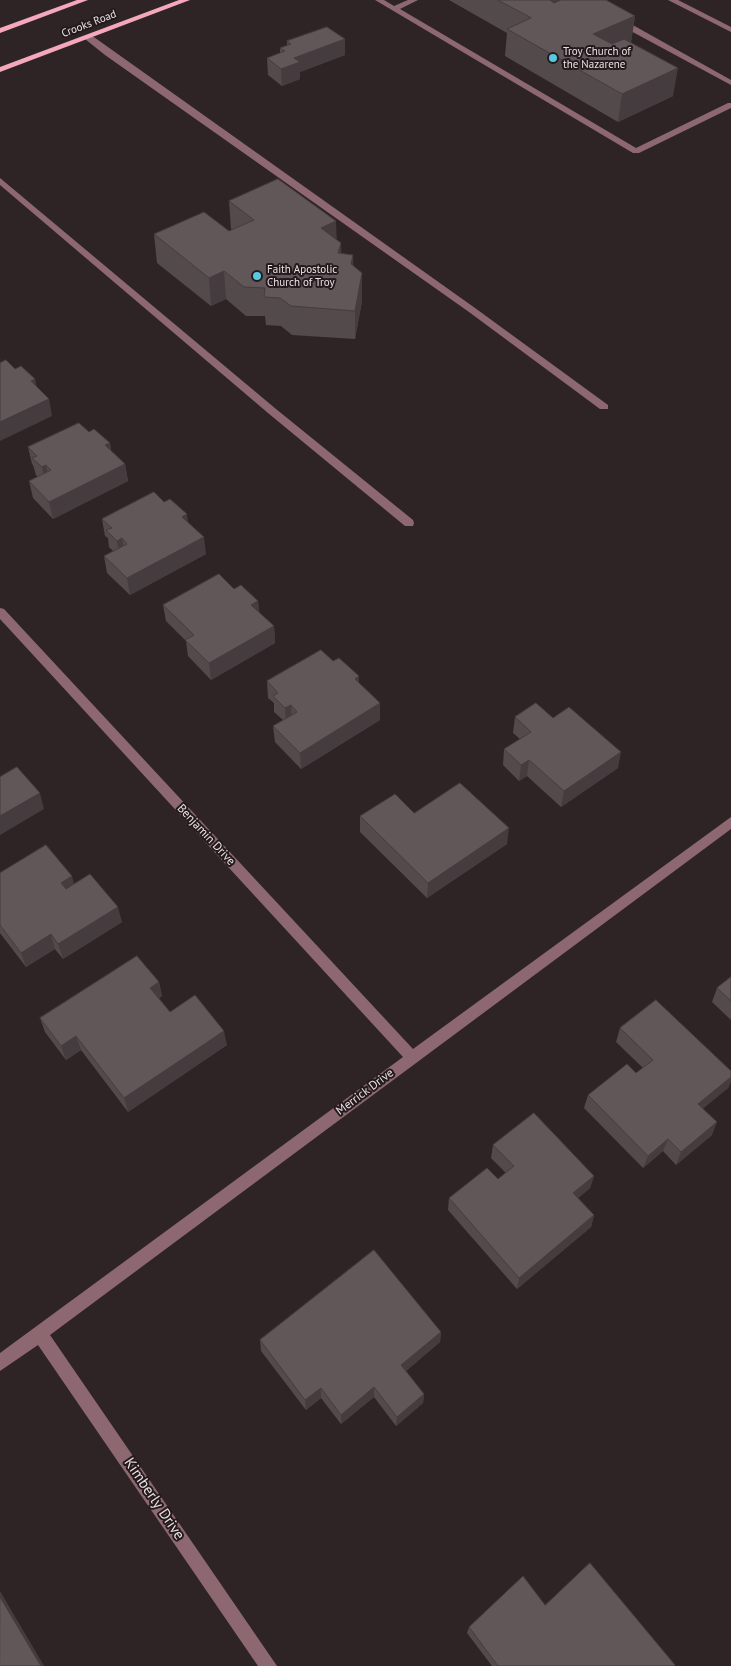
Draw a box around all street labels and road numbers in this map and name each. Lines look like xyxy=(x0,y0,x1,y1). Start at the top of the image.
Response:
street label: Crooks Road xyxy=(60,7,118,41)
street label: Benjamin Drive xyxy=(174,801,238,869)
street label: Merrick Drive xyxy=(333,1066,397,1118)
street label: Kimberly Drive xyxy=(120,1455,188,1543)

